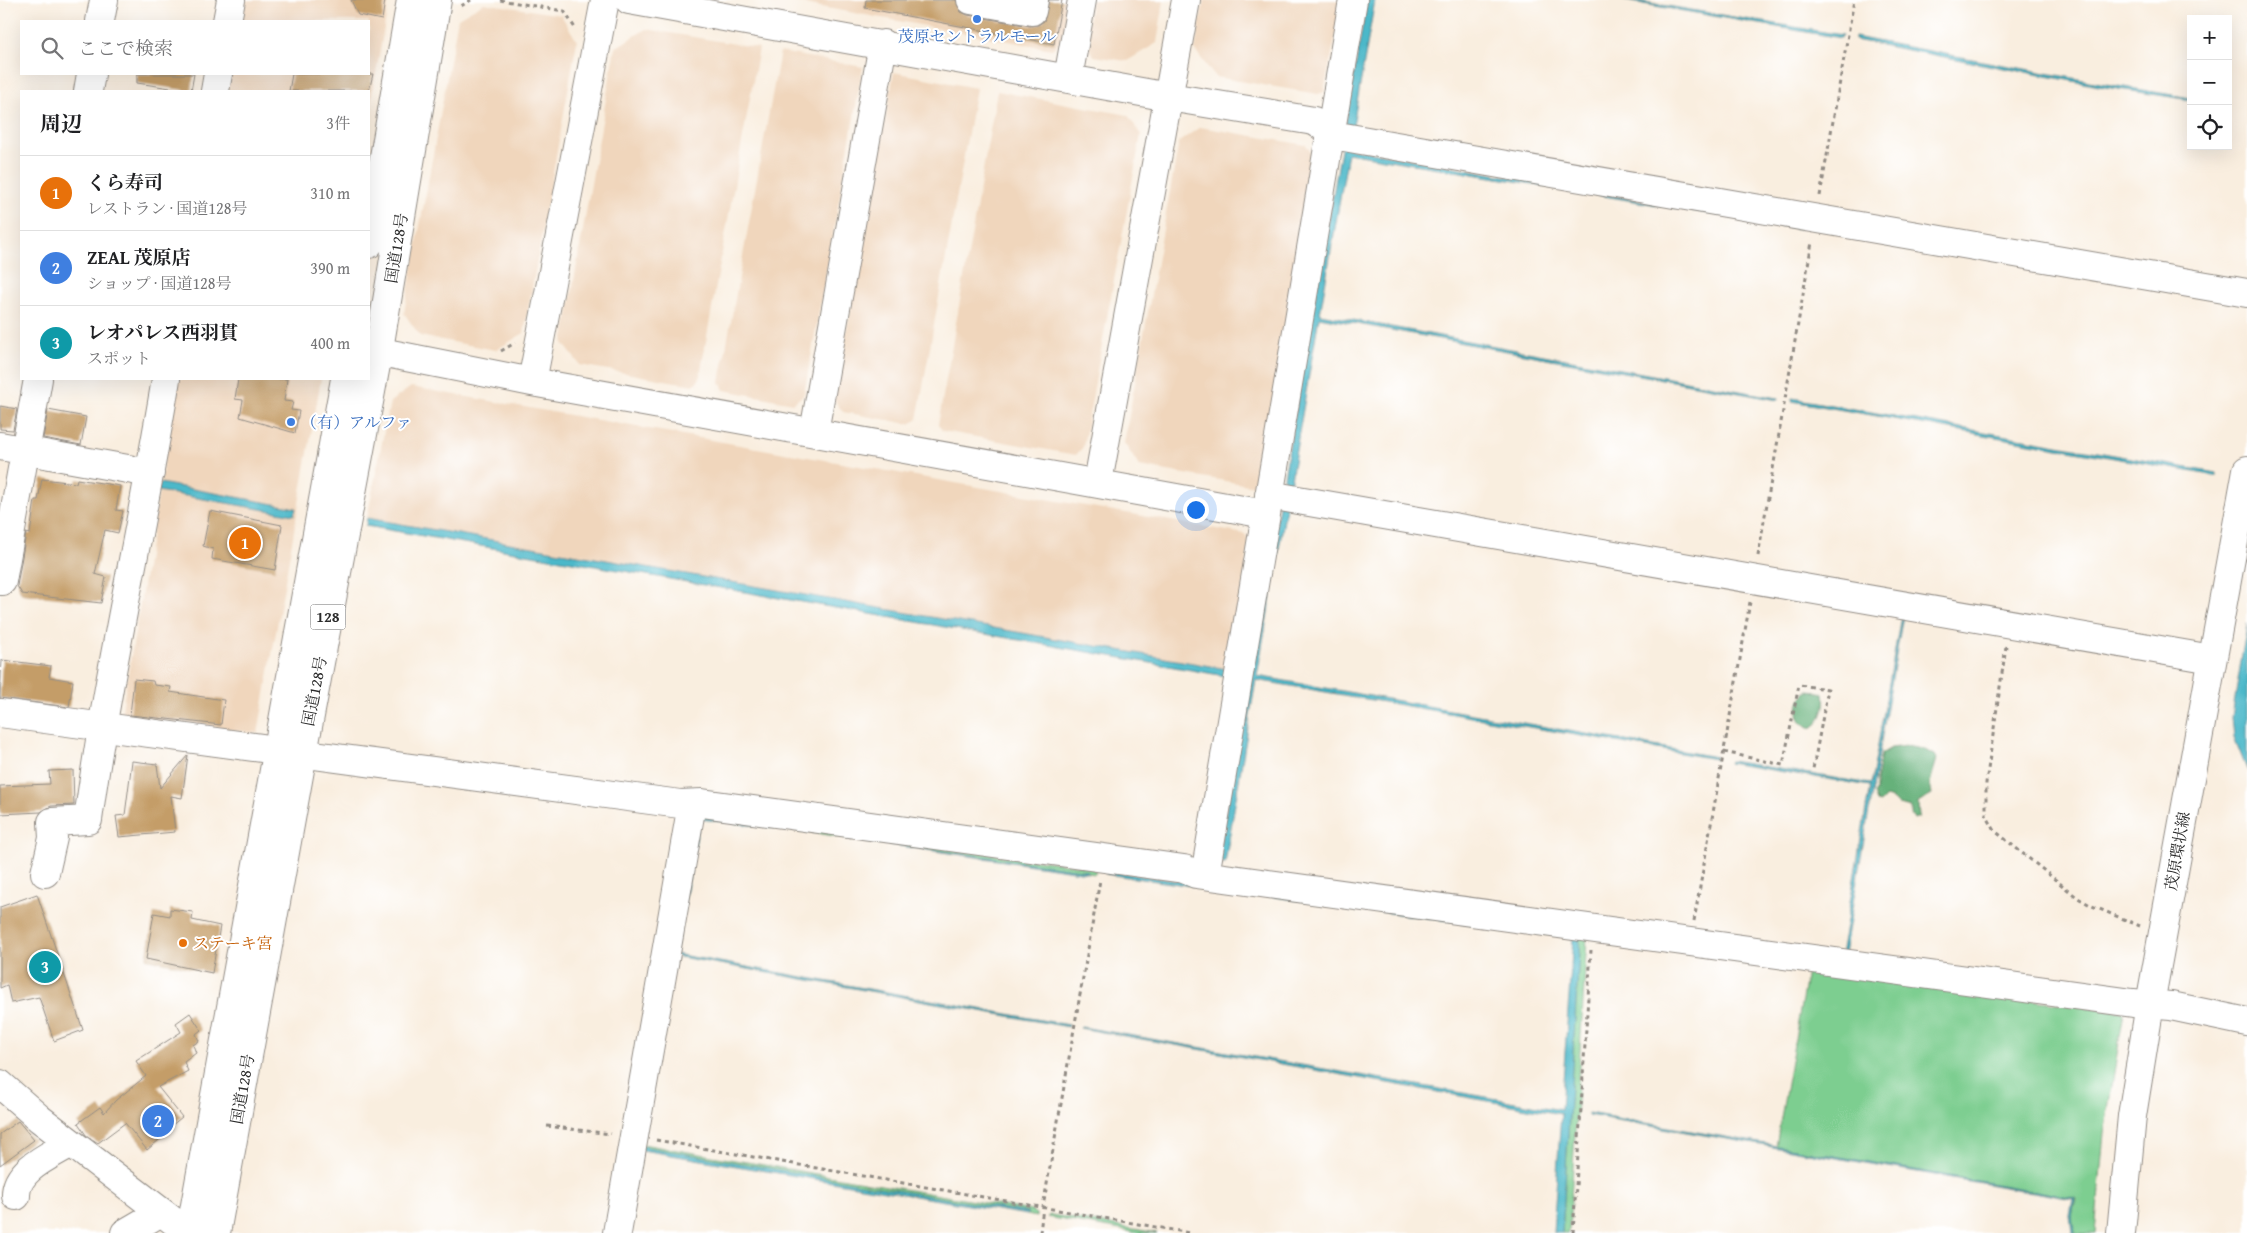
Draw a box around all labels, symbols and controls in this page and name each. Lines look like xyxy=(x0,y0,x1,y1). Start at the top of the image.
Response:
marker: 茂原セントラルモール xyxy=(971,13,983,25)
map controls xyxy=(2187,15,2232,150)
button: + xyxy=(2187,15,2232,60)
search box xyxy=(20,20,370,75)
place label: 茂原セントラルモール xyxy=(898,24,1056,48)
icon: search xyxy=(38,34,66,62)
text: ここで検索 xyxy=(78,34,173,62)
button: − xyxy=(2187,60,2232,105)
button: locate xyxy=(2187,105,2232,150)
text: 周辺 xyxy=(40,108,82,139)
text: 3件 xyxy=(326,111,350,135)
text: くら寿司 xyxy=(87,168,163,196)
text: 1 xyxy=(52,181,60,205)
text: 310 m xyxy=(310,181,350,205)
text: レストラン · 国道128号 xyxy=(87,196,247,220)
street label: 国道128号 xyxy=(379,211,413,285)
text: ZEAL 茂原店 xyxy=(87,243,191,271)
text: 2 xyxy=(52,256,60,280)
text: 390 m xyxy=(310,256,350,280)
text: ショップ · 国道128号 xyxy=(87,271,232,295)
text: レオパレス西羽貫 xyxy=(87,318,238,346)
text: 3 xyxy=(52,331,60,355)
text: 400 m xyxy=(310,331,350,355)
text: スポット xyxy=(87,346,151,370)
place label: （有）アルファ xyxy=(301,410,412,434)
marker: （有）アルファ xyxy=(285,416,297,428)
your location xyxy=(1183,497,1209,523)
pin: 1 xyxy=(229,524,261,562)
road number: 128 xyxy=(310,604,346,630)
street label: 国道128号 xyxy=(295,654,333,728)
street label: 茂原環状線 xyxy=(2158,810,2196,892)
place label: ステーキ宮 xyxy=(193,931,273,955)
marker: ステーキ宮 xyxy=(177,937,189,949)
pin: 3 xyxy=(29,948,61,986)
street label: 国道128号 xyxy=(224,1052,260,1126)
pin: 2 xyxy=(142,1102,174,1140)

